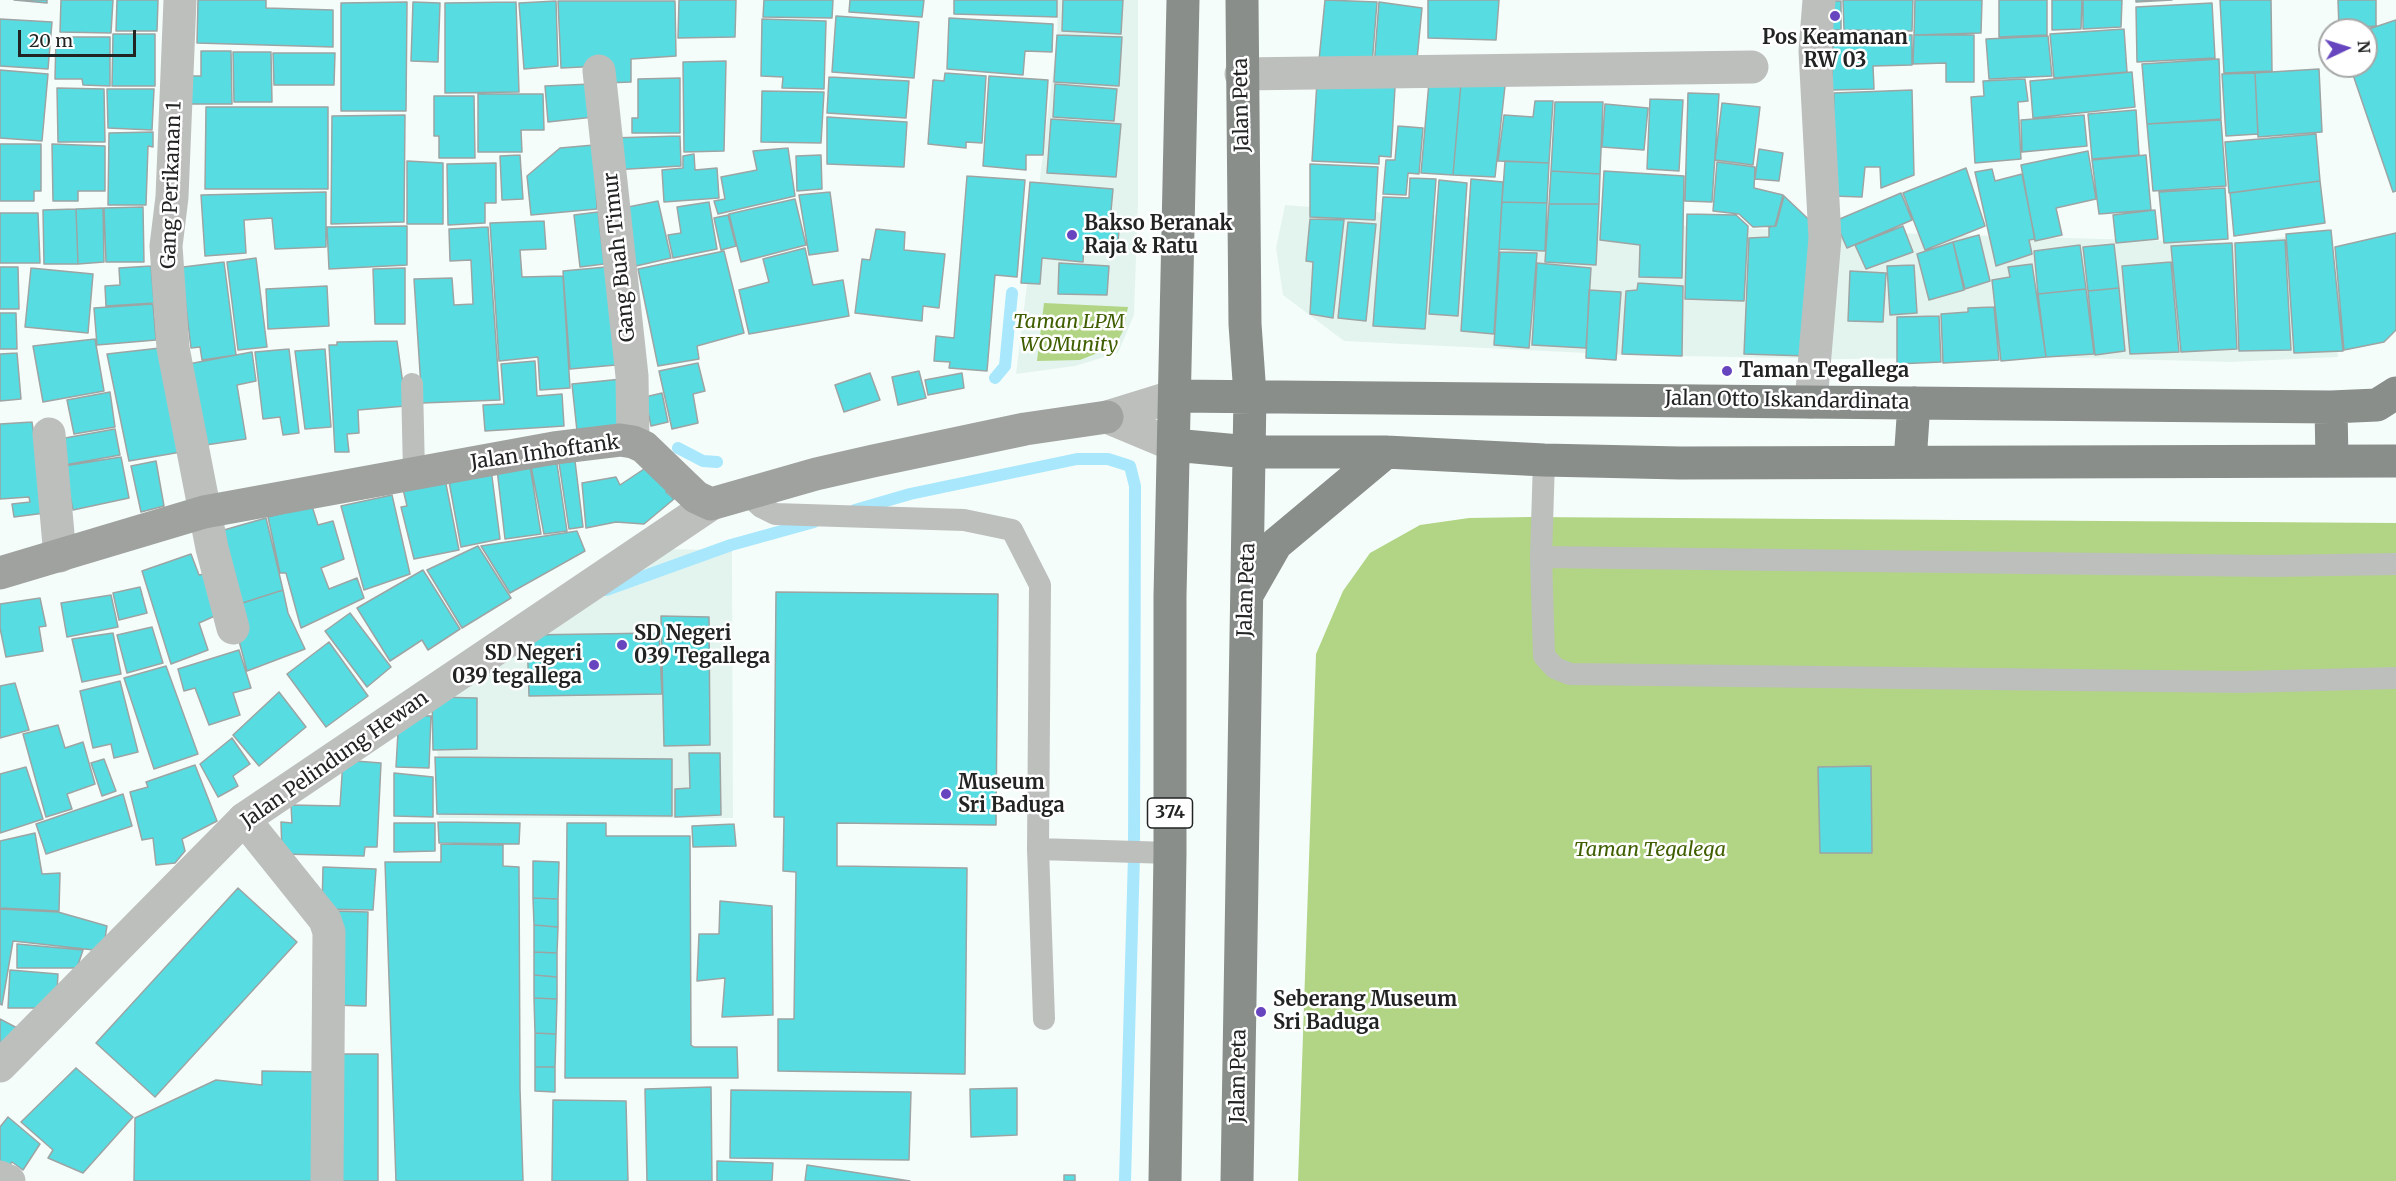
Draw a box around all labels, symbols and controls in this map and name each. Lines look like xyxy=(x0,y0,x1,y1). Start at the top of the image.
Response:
marker: Pos Keamanan RW 03 xyxy=(1828,9,1842,23)
scale bar xyxy=(21,18,140,56)
north arrow xyxy=(2318,18,2378,78)
place label: Pos Keamanan RW 03 xyxy=(1762,26,1908,73)
text: 20 m xyxy=(29,29,73,52)
text: N xyxy=(2354,40,2374,54)
street label: Jalan Peta xyxy=(1229,58,1255,152)
street label: Gang Perikanan 1 xyxy=(157,101,187,269)
street label: Gang Buah Timur xyxy=(599,171,641,343)
place label: Bakso Beranak Raja & Ratu xyxy=(1084,212,1232,259)
marker: Bakso Beranak Raja & Ratu xyxy=(1065,228,1079,242)
park label: Taman LPM WOMunity xyxy=(1013,310,1125,357)
place label: Taman Tegallega xyxy=(1739,359,1909,383)
marker: Taman Tegallega xyxy=(1720,364,1734,378)
street label: Jalan Otto Iskandardinata xyxy=(1664,387,1910,415)
street label: Jalan Inhoftank xyxy=(469,431,621,475)
street label: Jalan Peta xyxy=(1233,542,1261,638)
place label: SD Negeri 039 Tegallega xyxy=(634,622,770,669)
marker: SD Negeri 039 Tegallega xyxy=(615,638,629,652)
place label: SD Negeri 039 tegallega xyxy=(452,642,582,689)
marker: SD Negeri 039 tegallega xyxy=(587,658,601,672)
street label: Jalan Pelindung Hewan xyxy=(237,686,433,834)
place label: Museum Sri Baduga xyxy=(958,771,1065,818)
marker: Museum Sri Baduga xyxy=(939,787,953,801)
road number: 374 xyxy=(1148,798,1192,828)
park label: Taman Tegalega xyxy=(1574,838,1726,862)
place label: Seberang Museum Sri Baduga xyxy=(1273,988,1457,1035)
marker: Seberang Museum Sri Baduga xyxy=(1254,1005,1268,1019)
street label: Jalan Peta xyxy=(1226,1029,1252,1123)

